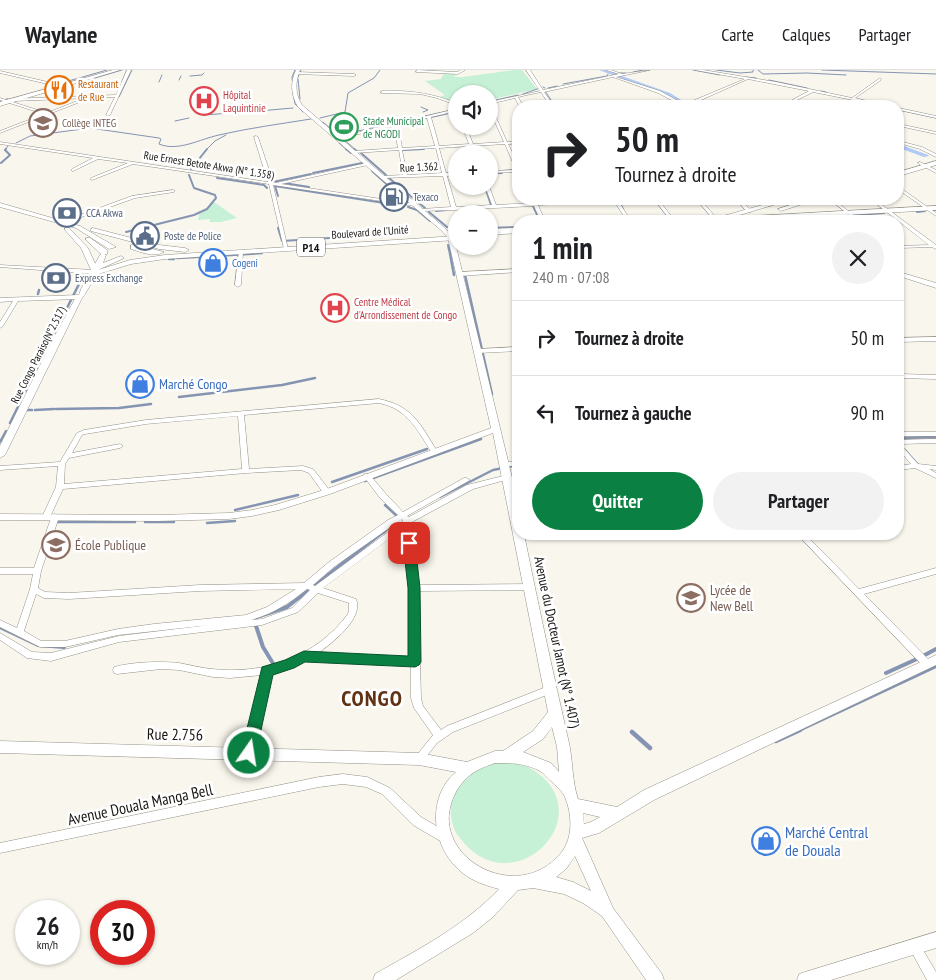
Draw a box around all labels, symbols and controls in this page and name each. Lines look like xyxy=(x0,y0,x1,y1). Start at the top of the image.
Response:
text: Waylane xyxy=(25,19,98,50)
text: Carte xyxy=(721,23,754,46)
text: Calques xyxy=(782,23,831,46)
text: Partager xyxy=(859,23,911,46)
restaurant icon: Restaurant de Rue xyxy=(44,75,74,105)
place label: Restaurant de Rue xyxy=(78,77,119,104)
map controls xyxy=(448,85,498,255)
button: sound xyxy=(448,85,498,135)
hospital icon: Hôpital Laquintinie xyxy=(189,86,219,116)
place label: Hôpital Laquintinie xyxy=(223,88,266,115)
school or university icon: Collège INTEG xyxy=(28,108,58,138)
sports icon: Stade Municipal de NGODI xyxy=(329,112,359,142)
place label: Stade Municipal de NGODI xyxy=(363,114,424,141)
place label: Collège INTEG xyxy=(62,116,116,130)
text: 50 m xyxy=(615,116,679,162)
icon: right xyxy=(532,120,597,185)
button: + xyxy=(448,145,498,195)
street label: Rue Ernest Betote Akwa (N° 1.358) xyxy=(143,148,276,182)
street label: Rue 1.362 xyxy=(399,159,439,175)
text: Tournez à droite xyxy=(615,160,737,188)
fuel station icon: Texaco xyxy=(379,182,409,212)
place label: Texaco xyxy=(413,190,439,204)
bank icon: CCA Akwa xyxy=(52,198,82,228)
button: − xyxy=(448,205,498,255)
place label: CCA Akwa xyxy=(86,206,123,220)
public building icon: Poste de Police xyxy=(130,221,160,251)
street label: Boulevard de l'Unité xyxy=(331,222,409,242)
text: 1 min xyxy=(532,228,593,267)
place label: Poste de Police xyxy=(164,229,222,243)
button: close xyxy=(832,232,884,284)
road number: P14 xyxy=(297,238,325,256)
shop icon: Cogeni xyxy=(198,248,228,278)
place label: Cogeni xyxy=(232,256,258,270)
bank icon: Express Exchange xyxy=(41,263,71,293)
text: 240 m · 07:08 xyxy=(532,267,610,287)
place label: Express Exchange xyxy=(75,271,143,285)
hospital icon: Centre Médical d'Arrondissement de Congo xyxy=(320,293,350,323)
place label: Centre Médical d'Arrondissement de Congo xyxy=(354,295,457,322)
street label: Rue Congo Paraiso(N°2.517) xyxy=(7,304,69,406)
icon: right xyxy=(532,324,560,352)
text: Tournez à droite xyxy=(575,326,684,350)
text: 50 m xyxy=(851,326,884,350)
shop icon: Marché Congo xyxy=(125,369,155,399)
place label: Marché Congo xyxy=(159,375,228,393)
icon: left xyxy=(532,399,560,427)
text: Tournez à gauche xyxy=(575,401,692,425)
text: 90 m xyxy=(851,401,884,425)
button: Quitter xyxy=(532,472,703,530)
button: Partager xyxy=(713,472,884,530)
pin xyxy=(388,522,430,564)
icon: arrive xyxy=(395,529,423,557)
school or university icon: École Publique xyxy=(41,530,71,560)
place label: École Publique xyxy=(75,536,146,554)
street label: Avenue du Docteur Jamot (N° 1.407) xyxy=(530,555,584,730)
place label: Lycée de New Bell xyxy=(710,581,754,615)
school or university icon: Lycée de New Bell xyxy=(676,583,706,613)
district label: CONGO xyxy=(341,684,403,712)
street label: Rue 2.756 xyxy=(147,724,203,744)
position arrow xyxy=(222,726,274,778)
street label: Avenue Douala Manga Bell xyxy=(66,779,215,829)
place label: Marché Central de Douala xyxy=(785,822,868,860)
shop icon: Marché Central de Douala xyxy=(751,826,781,856)
speed limit sign: 30 xyxy=(90,900,155,965)
text: 26 xyxy=(36,910,59,942)
text: km/h xyxy=(37,937,58,952)

